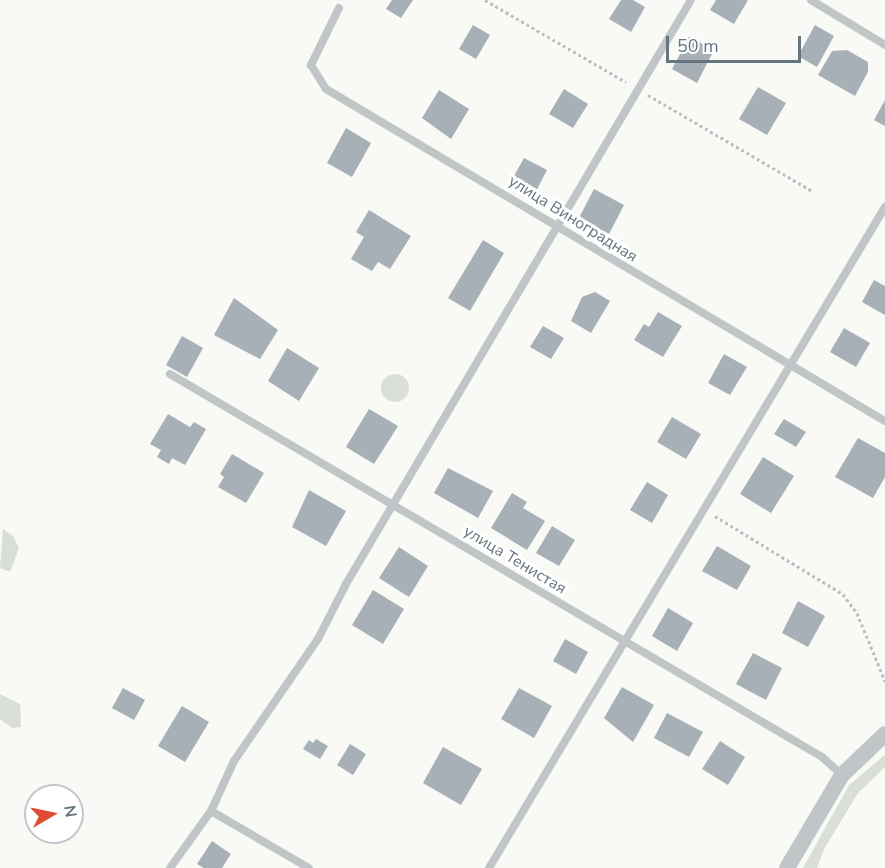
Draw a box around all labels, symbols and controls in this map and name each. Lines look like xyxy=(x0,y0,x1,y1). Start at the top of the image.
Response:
scale bar xyxy=(669,24,804,62)
text: 50 m xyxy=(677,34,719,58)
street label: улица Виноградная xyxy=(505,172,641,266)
street label: улица Тенистая xyxy=(460,522,570,598)
north arrow xyxy=(24,784,84,844)
text: N xyxy=(58,804,82,819)

